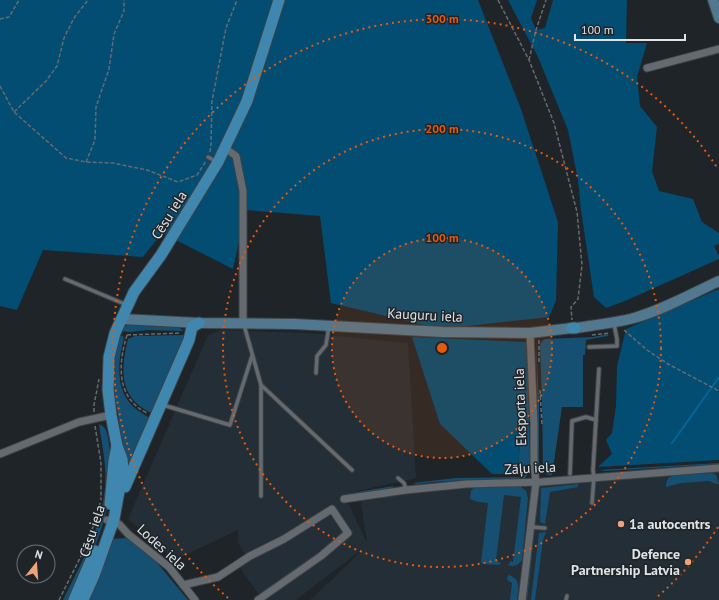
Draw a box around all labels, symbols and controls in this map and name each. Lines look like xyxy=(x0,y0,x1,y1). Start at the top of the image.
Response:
text: 300 m xyxy=(425,11,459,26)
scale bar xyxy=(575,16,685,42)
text: 100 m xyxy=(581,22,614,37)
text: 200 m xyxy=(425,121,459,136)
street label: Cēsu iela xyxy=(147,187,191,243)
text: 100 m xyxy=(425,230,459,245)
street label: Kauguru iela xyxy=(387,304,463,326)
centre of rings xyxy=(435,341,449,355)
street label: Eksporta iela xyxy=(510,368,530,446)
street label: Zāļu iela xyxy=(504,458,556,478)
street label: Cēsu iela xyxy=(75,503,109,559)
place label: 1a autocentrs xyxy=(629,515,711,533)
marker: 1a autocentrs xyxy=(616,519,626,529)
street label: Lodes iela xyxy=(134,520,190,574)
north arrow xyxy=(16,544,56,584)
place label: Defence Partnership Latvia xyxy=(571,545,680,579)
text: N xyxy=(33,547,44,562)
marker: Defence Partnership Latvia xyxy=(683,557,693,567)

